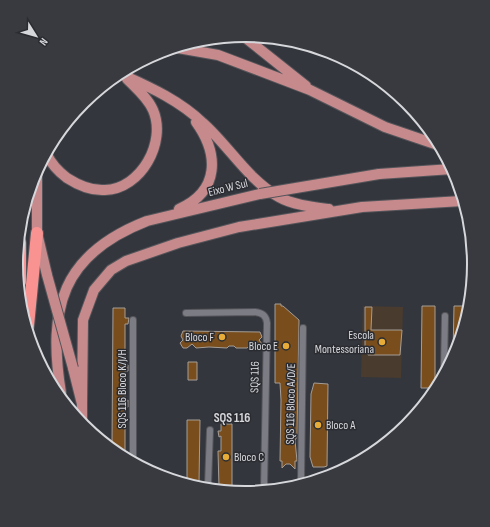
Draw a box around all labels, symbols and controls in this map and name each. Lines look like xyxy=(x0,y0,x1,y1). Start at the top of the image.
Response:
north arrow xyxy=(16,16,56,56)
text: N xyxy=(37,35,51,48)
street label: Eixo W Sul xyxy=(207,176,249,200)
place label: Escola Montessoriana xyxy=(315,328,374,357)
place label: Bloco F xyxy=(185,330,214,345)
marker: Bloco F xyxy=(217,332,227,342)
marker: Escola Montessoriana xyxy=(377,337,387,347)
place label: Bloco E xyxy=(249,339,278,354)
marker: Bloco E xyxy=(281,341,291,351)
street label: SQS 116 Bloco K/J/H xyxy=(115,349,130,429)
street label: SQS 116 xyxy=(247,361,263,393)
street label: SQS 116 Bloco A/D/E xyxy=(283,363,299,445)
district label: SQS 116 xyxy=(214,410,250,426)
place label: Bloco A xyxy=(326,418,356,433)
marker: Bloco A xyxy=(313,420,323,430)
place label: Bloco C xyxy=(234,450,264,465)
marker: Bloco C xyxy=(221,452,231,462)

